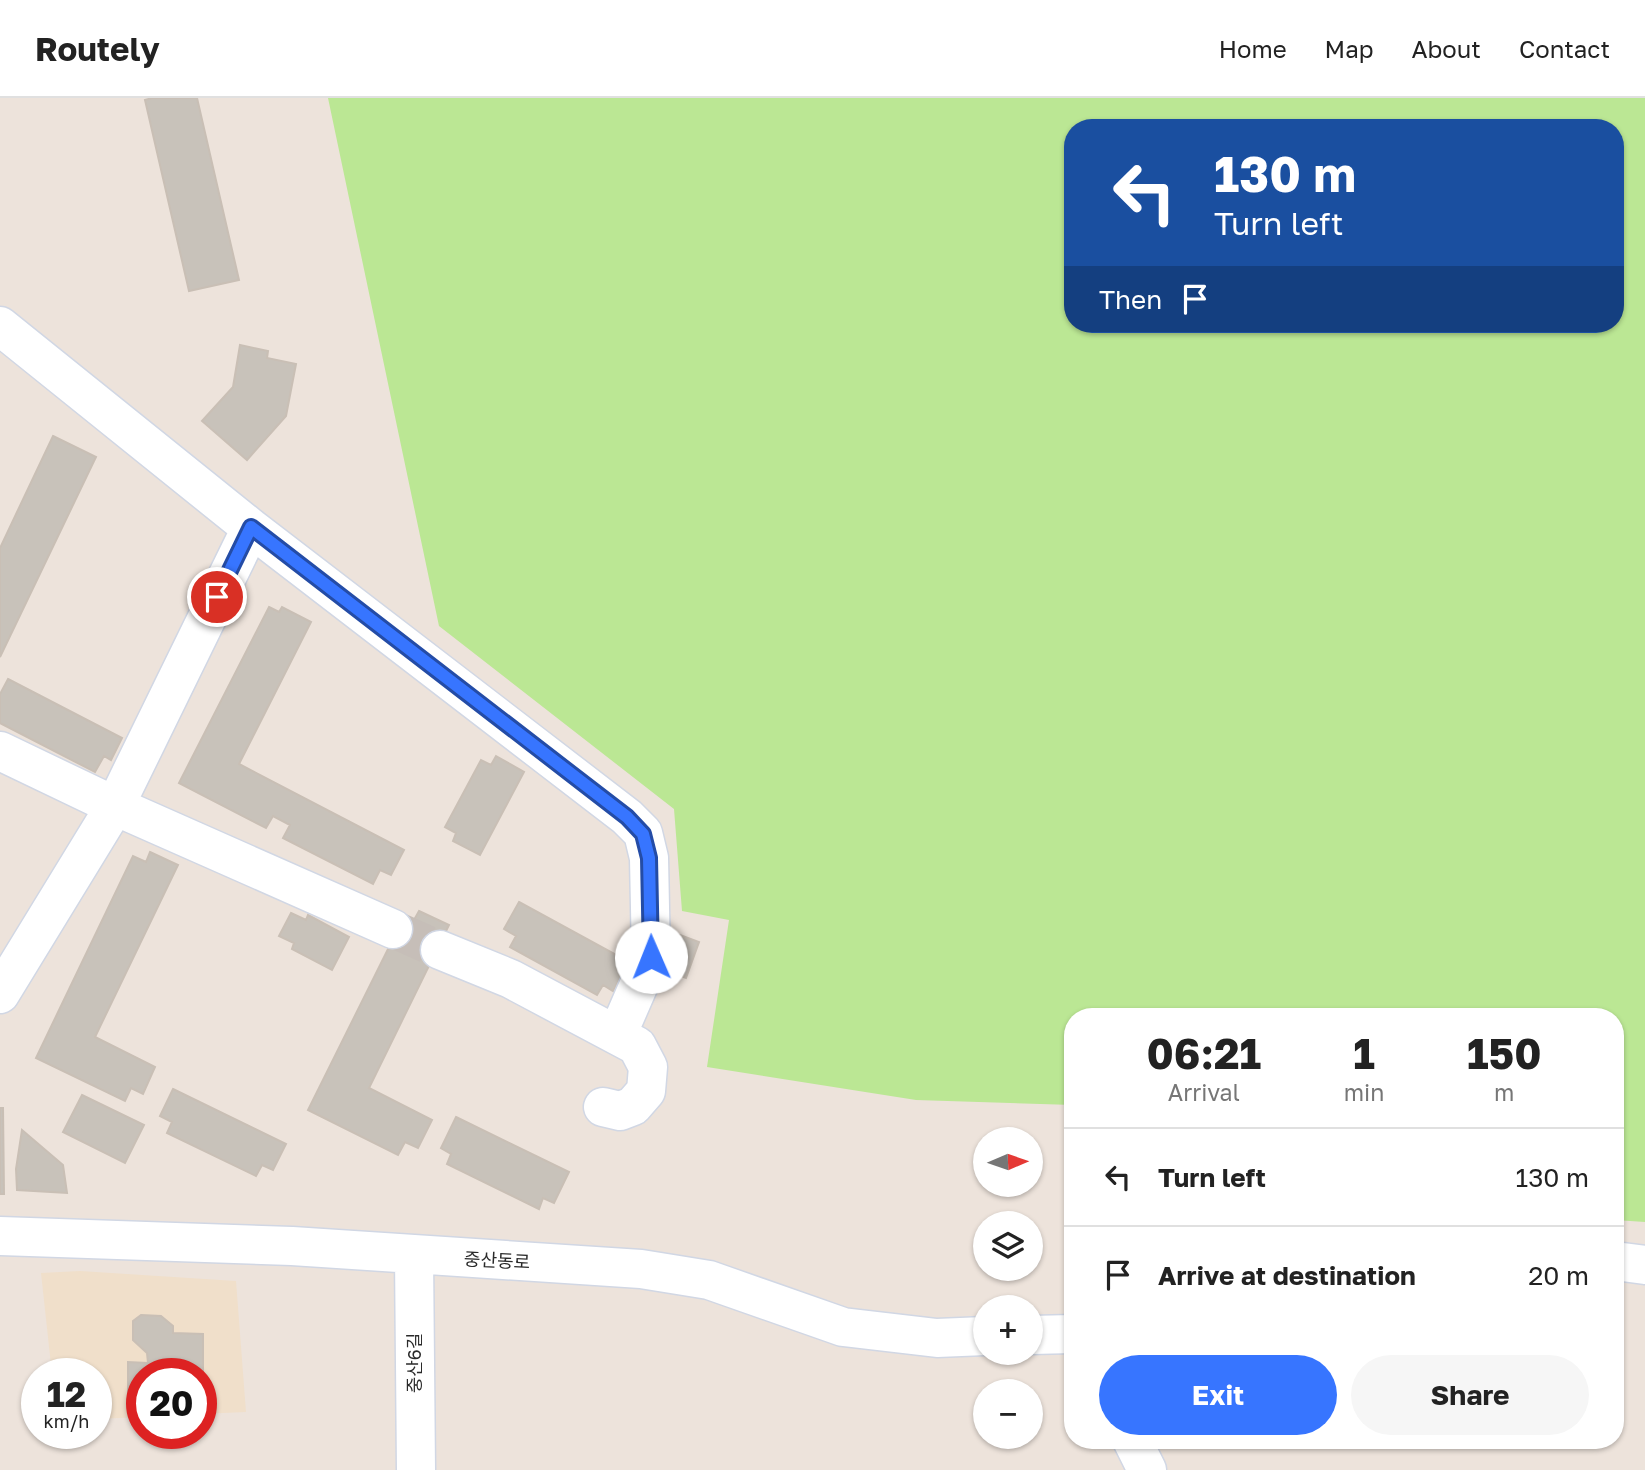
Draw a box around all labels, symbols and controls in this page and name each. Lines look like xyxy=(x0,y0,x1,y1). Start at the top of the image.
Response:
text: Routely xyxy=(35,29,160,68)
text: Home xyxy=(1219,34,1287,63)
text: Map xyxy=(1325,34,1374,63)
text: About xyxy=(1412,34,1481,63)
text: Contact xyxy=(1519,34,1610,63)
text: 130 m xyxy=(1214,144,1356,203)
icon: left xyxy=(1099,147,1190,238)
text: Turn left xyxy=(1214,204,1343,242)
icon: arrive xyxy=(1176,280,1214,318)
text: Then xyxy=(1099,284,1162,315)
pin xyxy=(187,567,247,627)
icon: arrive xyxy=(198,578,236,616)
position arrow xyxy=(614,920,688,994)
text: 06:21 xyxy=(1147,1028,1261,1078)
text: 1 xyxy=(1353,1028,1375,1078)
text: 150 xyxy=(1467,1028,1541,1078)
text: Arrival xyxy=(1168,1078,1240,1106)
text: min xyxy=(1344,1078,1384,1106)
text: m xyxy=(1494,1078,1514,1106)
north arrow xyxy=(973,1127,1043,1197)
map controls xyxy=(973,1127,1043,1449)
icon: left xyxy=(1099,1158,1137,1196)
text: Turn left xyxy=(1158,1162,1266,1193)
text: 130 m xyxy=(1516,1162,1589,1193)
button: layers xyxy=(973,1211,1043,1281)
street label: 중산동로 xyxy=(463,1247,531,1273)
icon: arrive xyxy=(1099,1256,1137,1294)
text: Arrive at destination xyxy=(1158,1260,1416,1291)
text: 20 m xyxy=(1528,1260,1589,1291)
button: + xyxy=(973,1295,1043,1365)
street label: 중산6길 xyxy=(403,1333,425,1393)
button: Exit xyxy=(1099,1355,1337,1435)
button: Share xyxy=(1351,1355,1589,1435)
speed limit sign: 20 xyxy=(126,1358,217,1449)
text: 12 xyxy=(47,1373,86,1415)
button: − xyxy=(973,1379,1043,1449)
text: km/h xyxy=(44,1410,89,1432)

